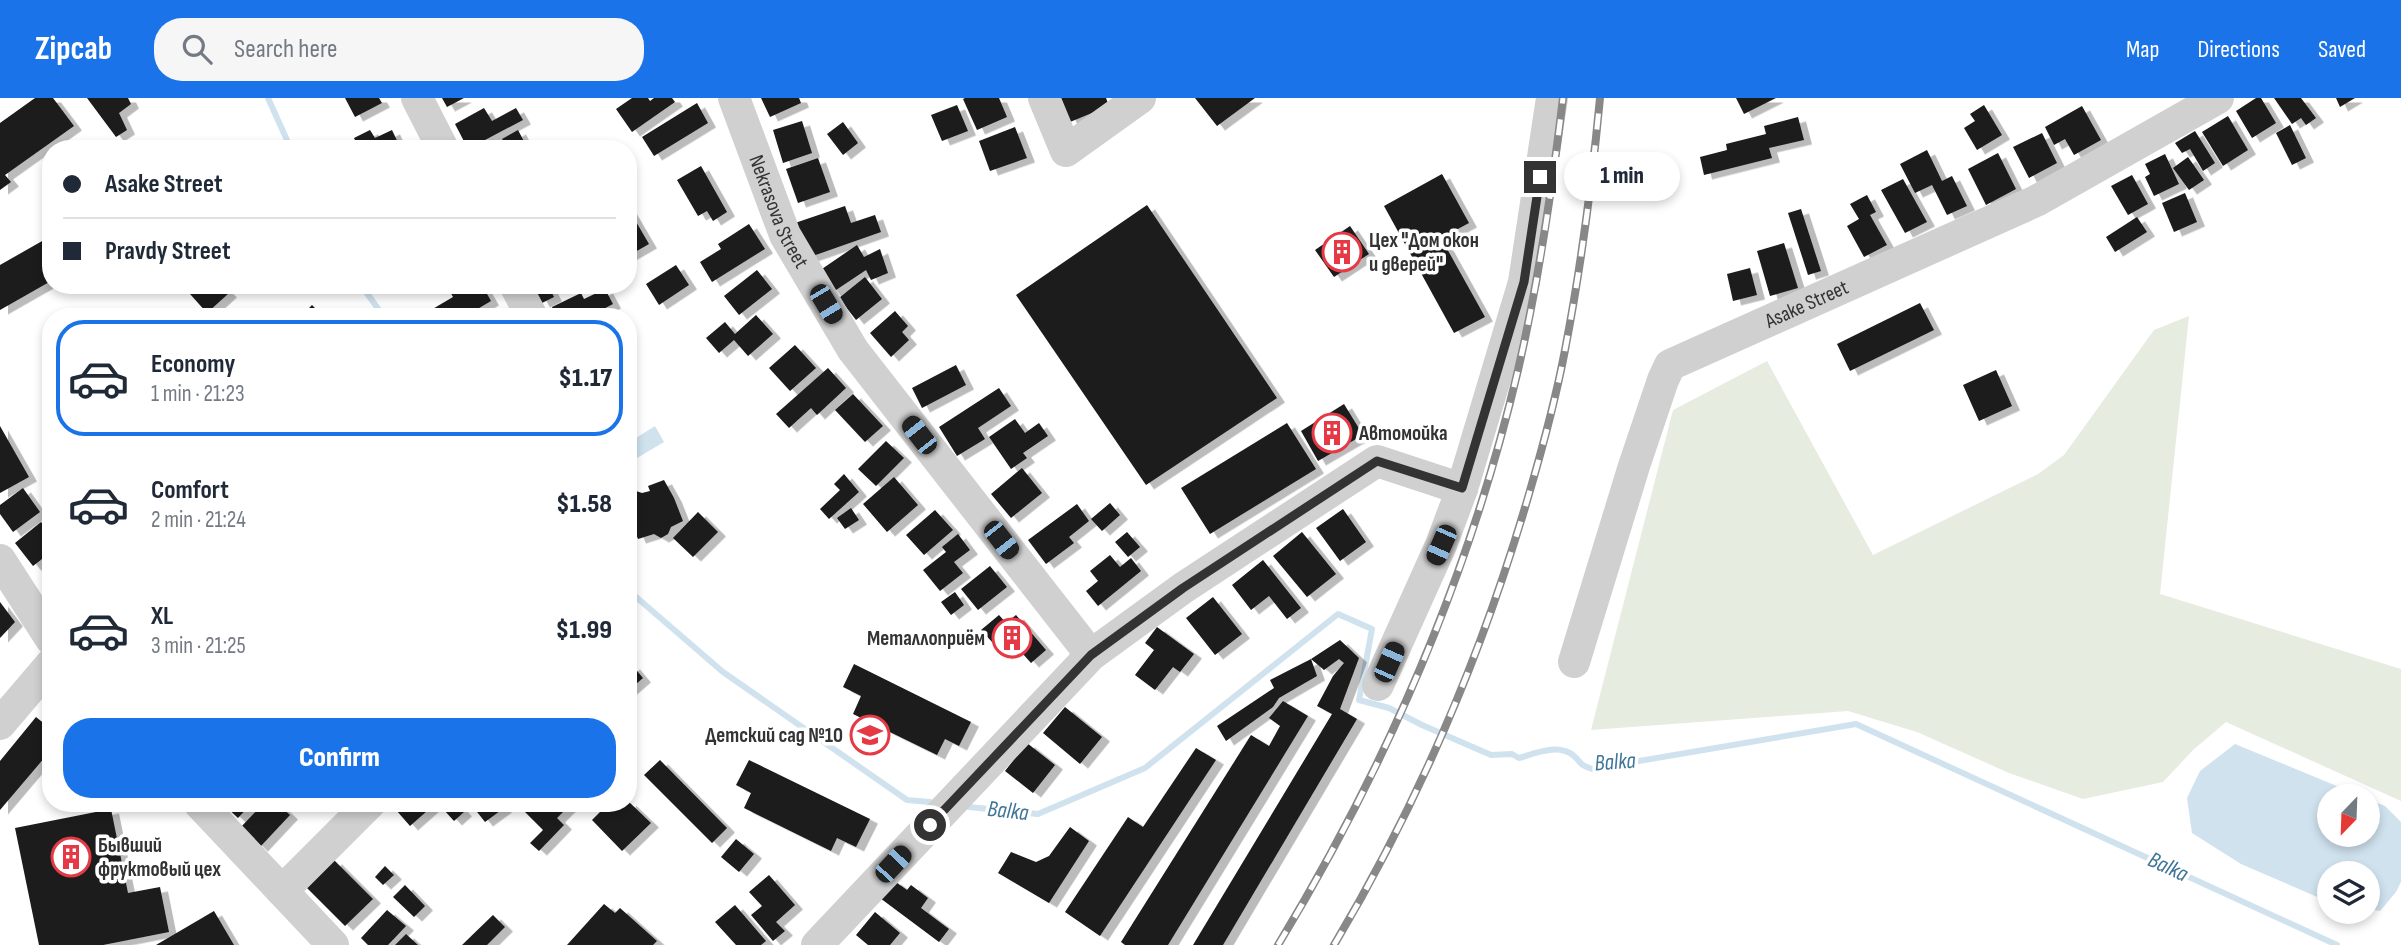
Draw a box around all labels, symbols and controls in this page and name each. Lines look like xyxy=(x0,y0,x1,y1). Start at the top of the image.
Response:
search box xyxy=(154,18,644,81)
text: Zipcab xyxy=(35,29,112,69)
icon: search xyxy=(178,30,216,68)
text: Search here xyxy=(234,34,337,65)
text: Map xyxy=(2126,35,2159,64)
text: Directions xyxy=(2197,35,2280,64)
text: Saved xyxy=(2318,35,2366,64)
street label: Nekrasova Street xyxy=(744,151,814,273)
callout: 1 min xyxy=(1564,153,1680,202)
route end xyxy=(1524,161,1556,193)
text: 1 min xyxy=(1600,162,1644,190)
text: Asake Street xyxy=(105,169,223,200)
place label: Цех "Дом окон и дверей" xyxy=(1369,228,1479,277)
building icon: Цех "Дом окон и дверей" xyxy=(1321,231,1363,273)
text: Pravdy Street xyxy=(105,236,231,267)
street label: Asake Street xyxy=(1760,274,1852,334)
car xyxy=(807,281,846,327)
icon: car xyxy=(67,347,130,410)
text: Economy xyxy=(151,349,235,380)
text: $1.17 xyxy=(559,363,612,394)
text: 1 min · 21:23 xyxy=(151,380,245,408)
car xyxy=(898,412,941,458)
building icon: Автомойка xyxy=(1311,412,1353,454)
place label: Автомойка xyxy=(1358,421,1448,446)
icon: car xyxy=(67,473,130,536)
text: Comfort xyxy=(151,475,229,506)
text: $1.58 xyxy=(556,489,612,520)
text: 2 min · 21:24 xyxy=(151,506,246,534)
car xyxy=(980,517,1023,563)
car xyxy=(1423,522,1460,568)
icon: car xyxy=(67,599,130,662)
text: XL xyxy=(151,601,173,632)
text: $1.99 xyxy=(556,615,612,646)
building icon: Металлоприём xyxy=(991,617,1033,659)
place label: Металлоприём xyxy=(867,626,985,651)
text: 3 min · 21:25 xyxy=(151,632,246,660)
car xyxy=(1371,639,1408,685)
school or university icon: Детский сад №10 xyxy=(849,714,891,756)
button: Confirm xyxy=(63,718,616,798)
place label: Детский сад №10 xyxy=(705,723,843,748)
water label: Balka xyxy=(1594,747,1637,777)
north arrow xyxy=(2317,784,2380,847)
map controls xyxy=(2317,784,2380,924)
water label: Balka xyxy=(986,795,1031,827)
route start xyxy=(914,809,946,841)
place label: Бывший фруктовый цех xyxy=(98,833,221,882)
building icon: Бывший фруктовый цех xyxy=(50,836,92,878)
car xyxy=(871,841,916,887)
water label: Balka xyxy=(2143,846,2193,889)
button: layers xyxy=(2317,861,2380,924)

